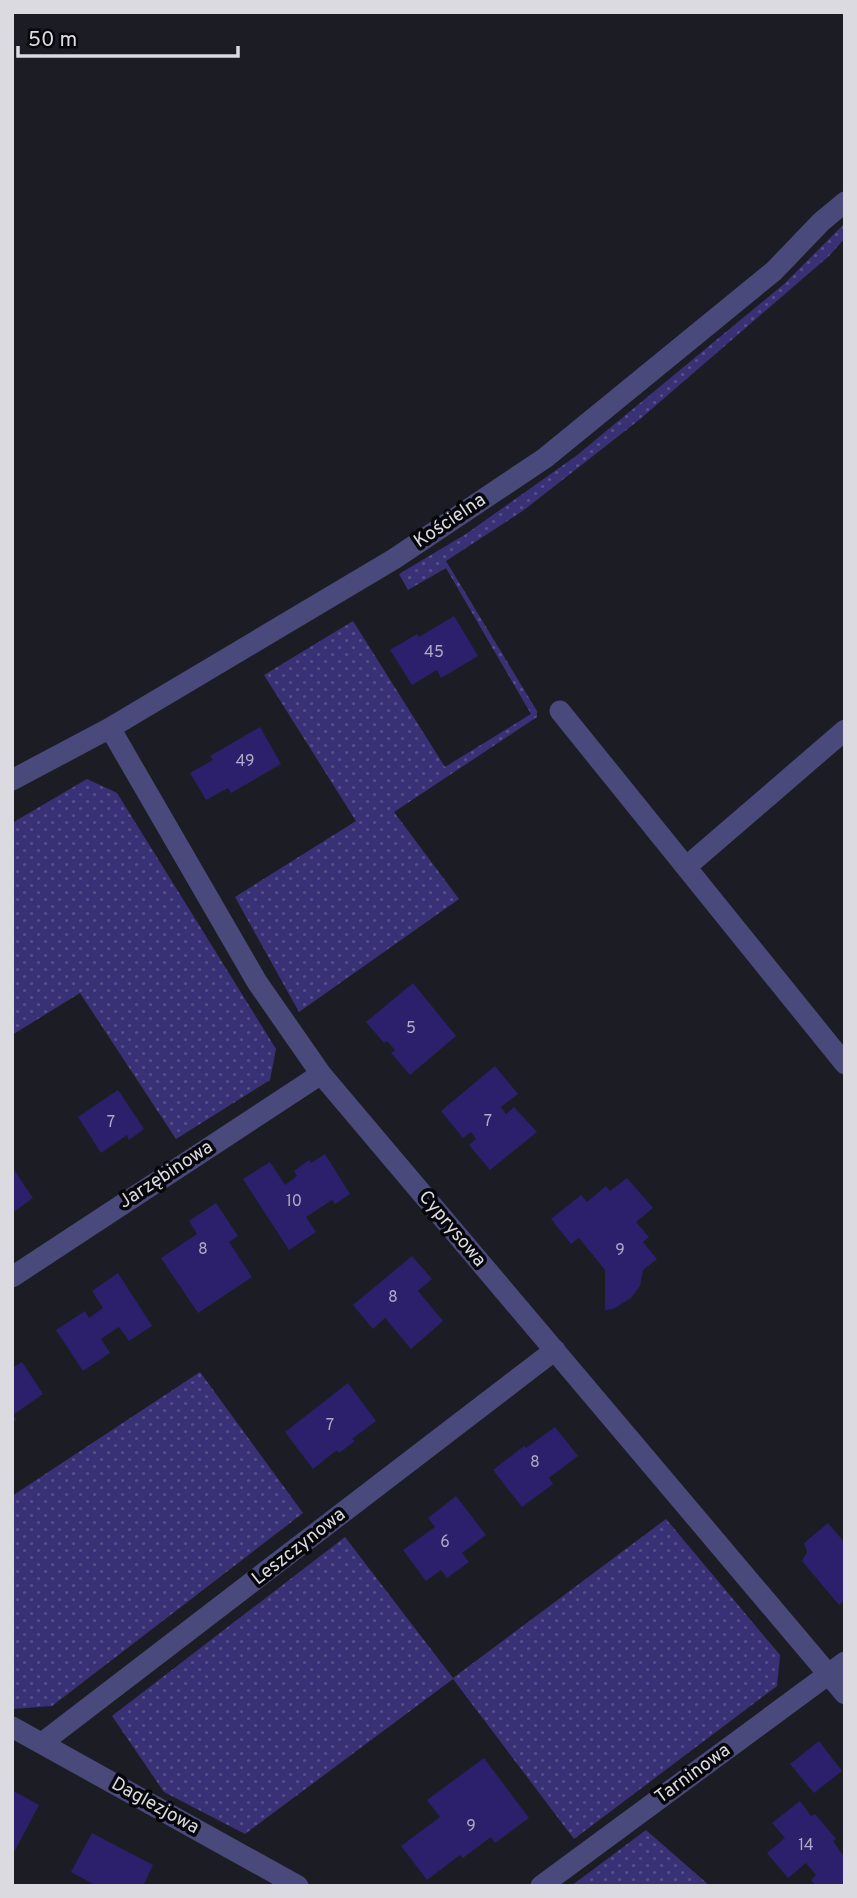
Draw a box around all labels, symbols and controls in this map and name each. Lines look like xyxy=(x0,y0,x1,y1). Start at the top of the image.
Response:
scale bar xyxy=(18,14,238,58)
text: 50 m xyxy=(28,27,77,54)
street label: Kościelna xyxy=(409,488,491,554)
house number: 45 xyxy=(424,643,444,663)
house number: 49 xyxy=(235,752,255,772)
house number: 5 xyxy=(406,1019,416,1039)
house number: 7 xyxy=(484,1112,492,1132)
house number: 7 xyxy=(107,1113,115,1133)
street label: Jarzębinowa xyxy=(114,1136,218,1214)
street label: Cyprysowa xyxy=(413,1186,491,1272)
house number: 10 xyxy=(286,1192,302,1212)
house number: 8 xyxy=(198,1240,208,1260)
house number: 9 xyxy=(615,1241,625,1261)
house number: 8 xyxy=(388,1288,398,1308)
house number: 7 xyxy=(326,1416,334,1436)
house number: 8 xyxy=(530,1453,540,1473)
street label: Leszczynowa xyxy=(247,1503,351,1591)
house number: 6 xyxy=(440,1533,450,1553)
street label: Tarninowa xyxy=(650,1739,736,1809)
street label: Daglezjowa xyxy=(107,1772,203,1840)
house number: 9 xyxy=(466,1817,476,1837)
house number: 14 xyxy=(798,1836,814,1856)

